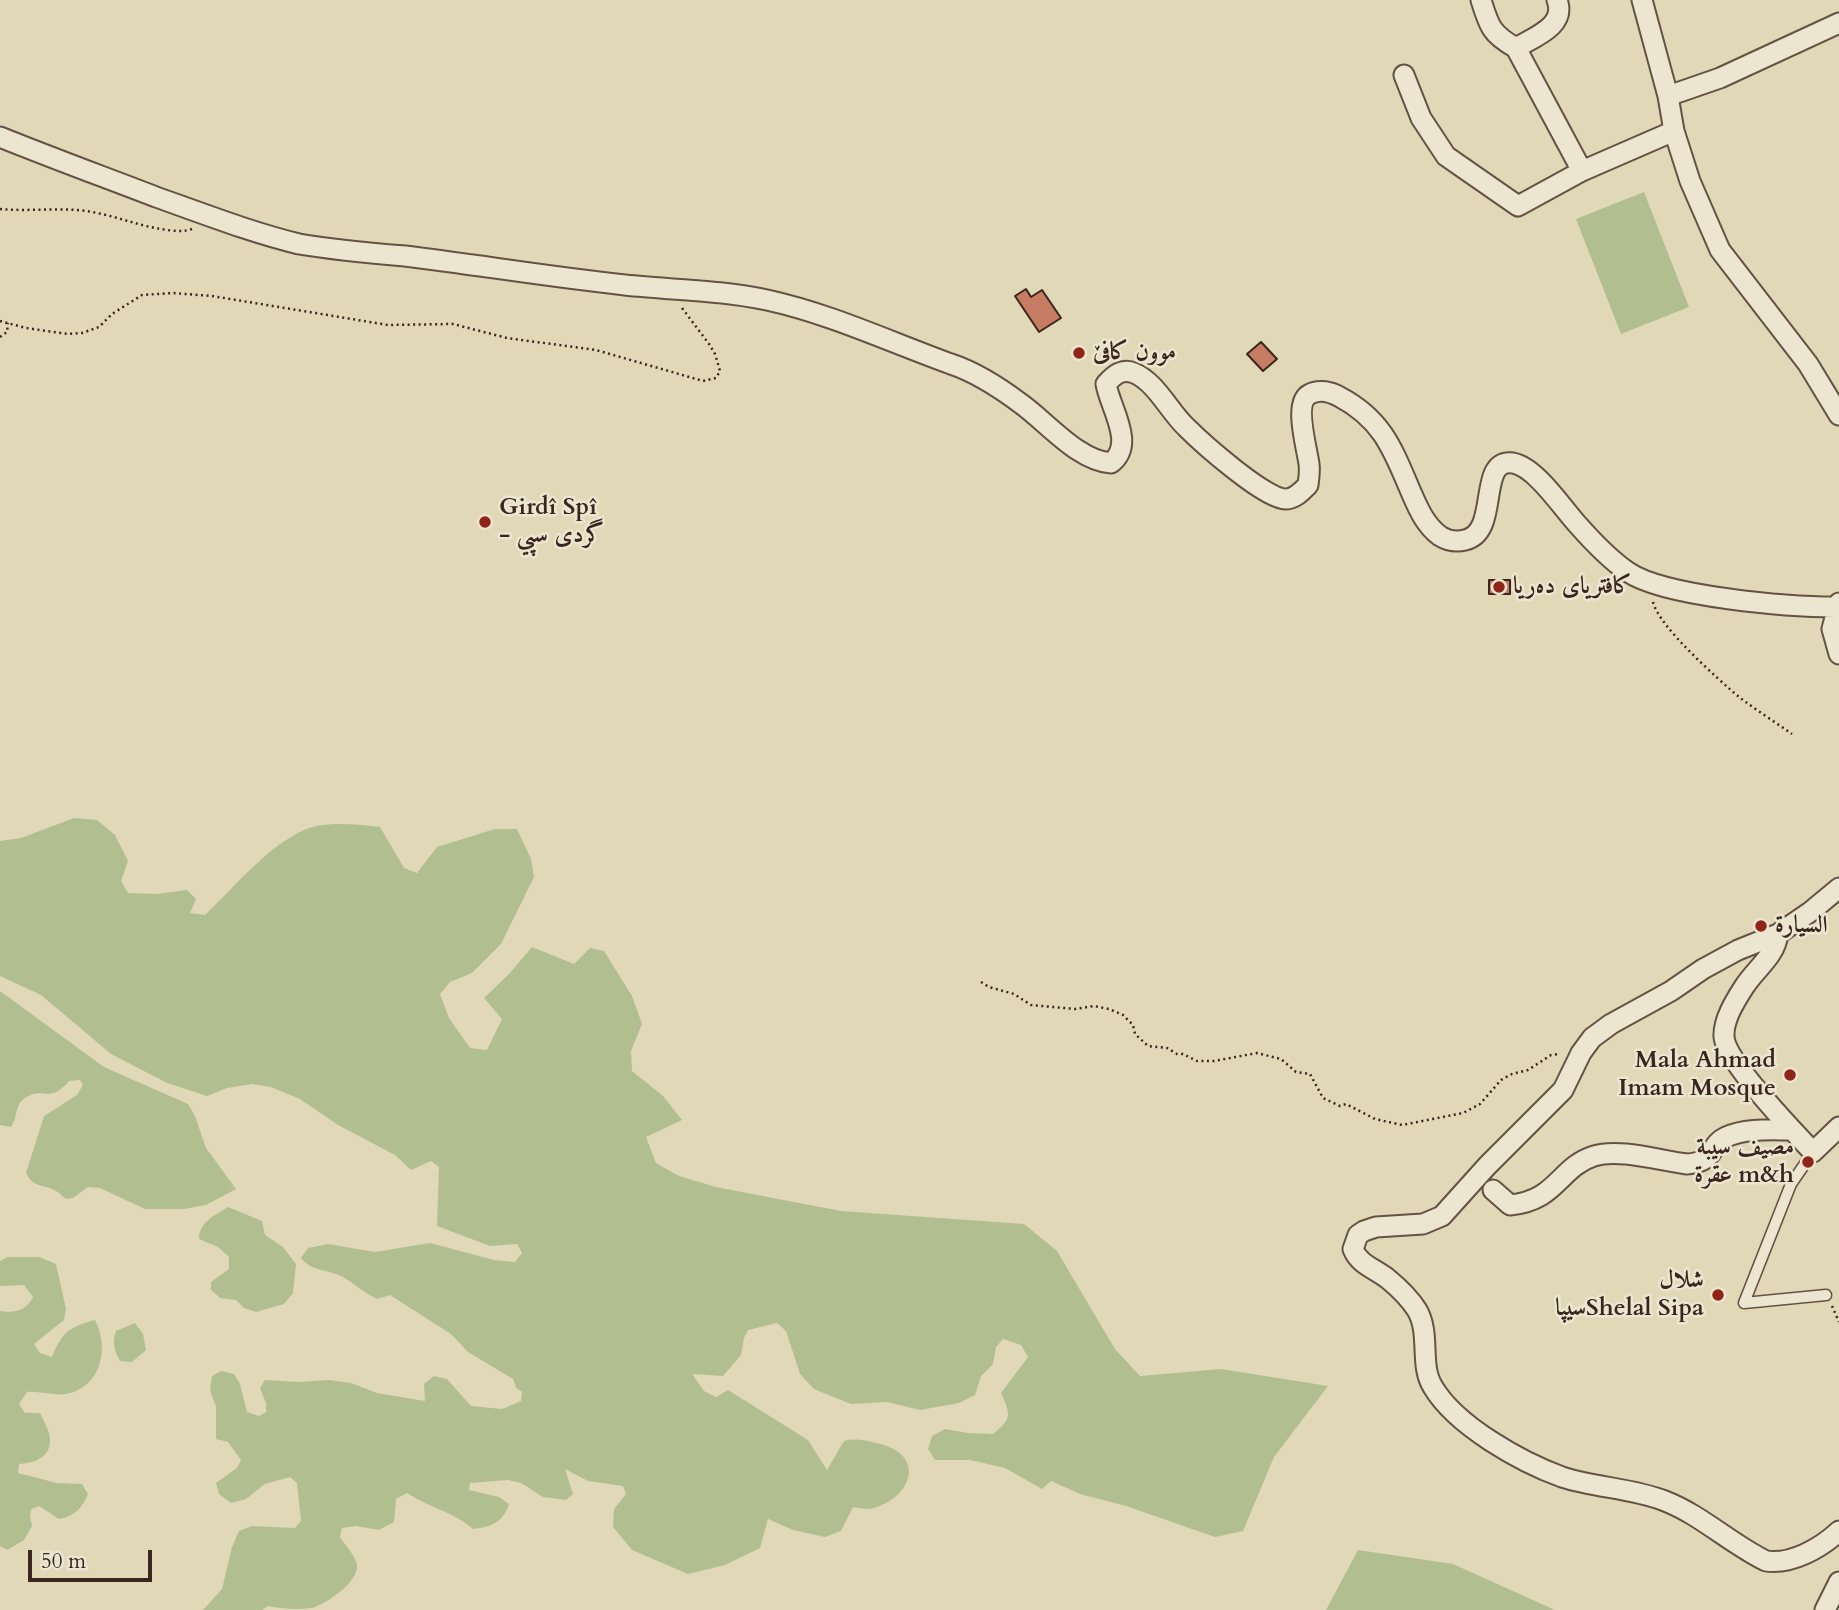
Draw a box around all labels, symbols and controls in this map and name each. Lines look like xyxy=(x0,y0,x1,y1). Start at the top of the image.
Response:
place label: موون کافێ xyxy=(1093,339,1176,367)
marker: موون کافێ xyxy=(1071,345,1087,361)
place label: Girdî Spî - گردی سپي xyxy=(499,494,604,550)
marker: Girdî Spî - گردی سپي xyxy=(477,514,493,530)
place label: کافتریای دەریا xyxy=(1513,573,1632,601)
marker: کافتریای دەریا xyxy=(1491,579,1507,595)
place label: السيارة xyxy=(1775,912,1828,940)
marker: السيارة xyxy=(1753,918,1769,934)
place label: Mala Ahmad Imam Mosque xyxy=(1618,1047,1776,1103)
marker: Mala Ahmad Imam Mosque xyxy=(1782,1067,1798,1083)
place label: مصيف سيبة عقرة m&h xyxy=(1694,1134,1794,1190)
marker: مصيف سيبة عقرة m&h xyxy=(1800,1154,1816,1170)
place label: شلال سیپاShelal Sipa xyxy=(1555,1267,1704,1323)
marker: شلال سیپاShelal Sipa xyxy=(1710,1287,1726,1303)
scale bar xyxy=(32,1536,156,1580)
text: 50 m xyxy=(41,1547,86,1576)

